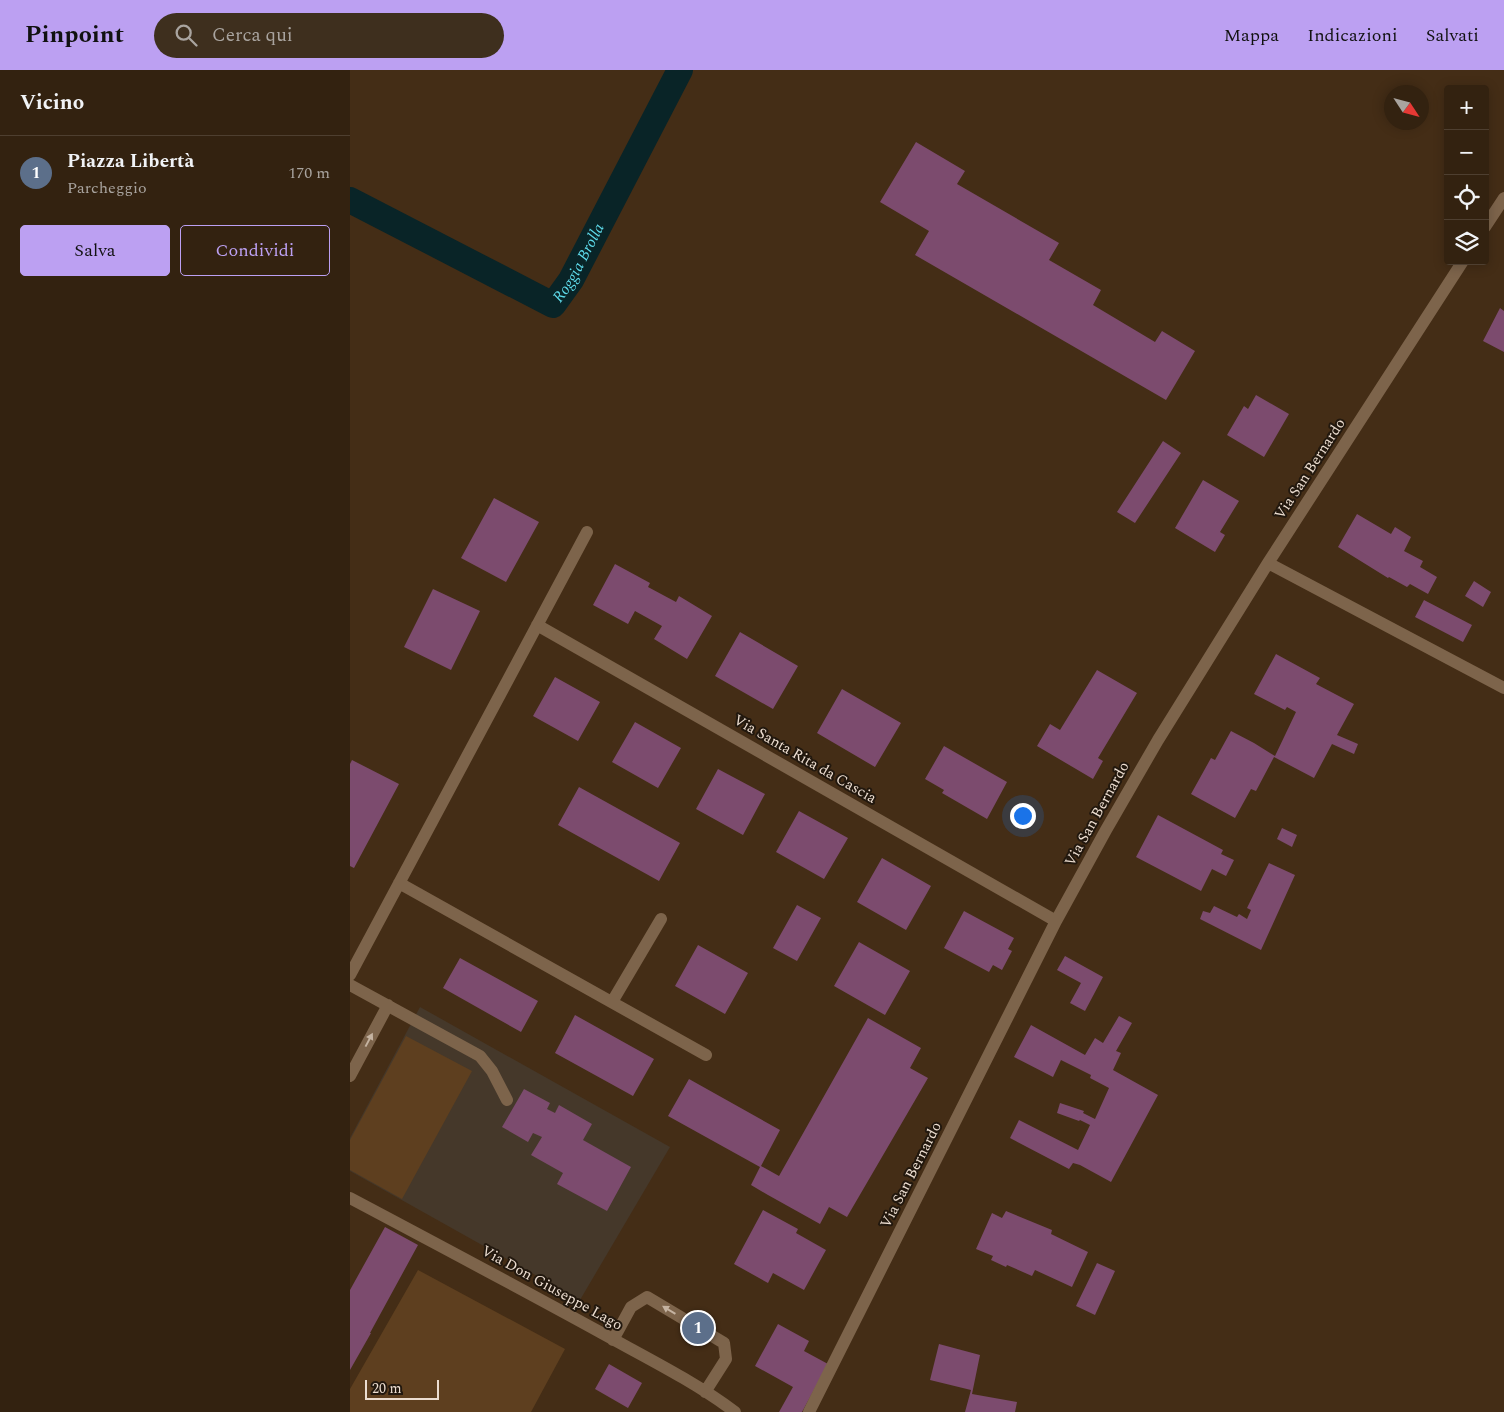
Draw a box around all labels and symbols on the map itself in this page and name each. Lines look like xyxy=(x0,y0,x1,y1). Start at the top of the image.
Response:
north arrow xyxy=(1384,85,1429,130)
water label: Roggia Brolla xyxy=(546,219,611,308)
street label: Via San Bernardo xyxy=(1269,414,1351,524)
street label: Via Santa Rita da Cascia xyxy=(729,709,881,810)
street label: Via San Bernardo xyxy=(1059,757,1135,871)
your location xyxy=(1010,803,1036,829)
one-way arrow xyxy=(365,1033,373,1048)
street label: Via San Bernardo xyxy=(874,1118,948,1232)
street label: Via Don Giuseppe Lago xyxy=(477,1240,627,1336)
one-way arrow xyxy=(663,1306,676,1315)
pin: 1 xyxy=(682,1309,714,1347)
scale bar xyxy=(365,1377,439,1400)

